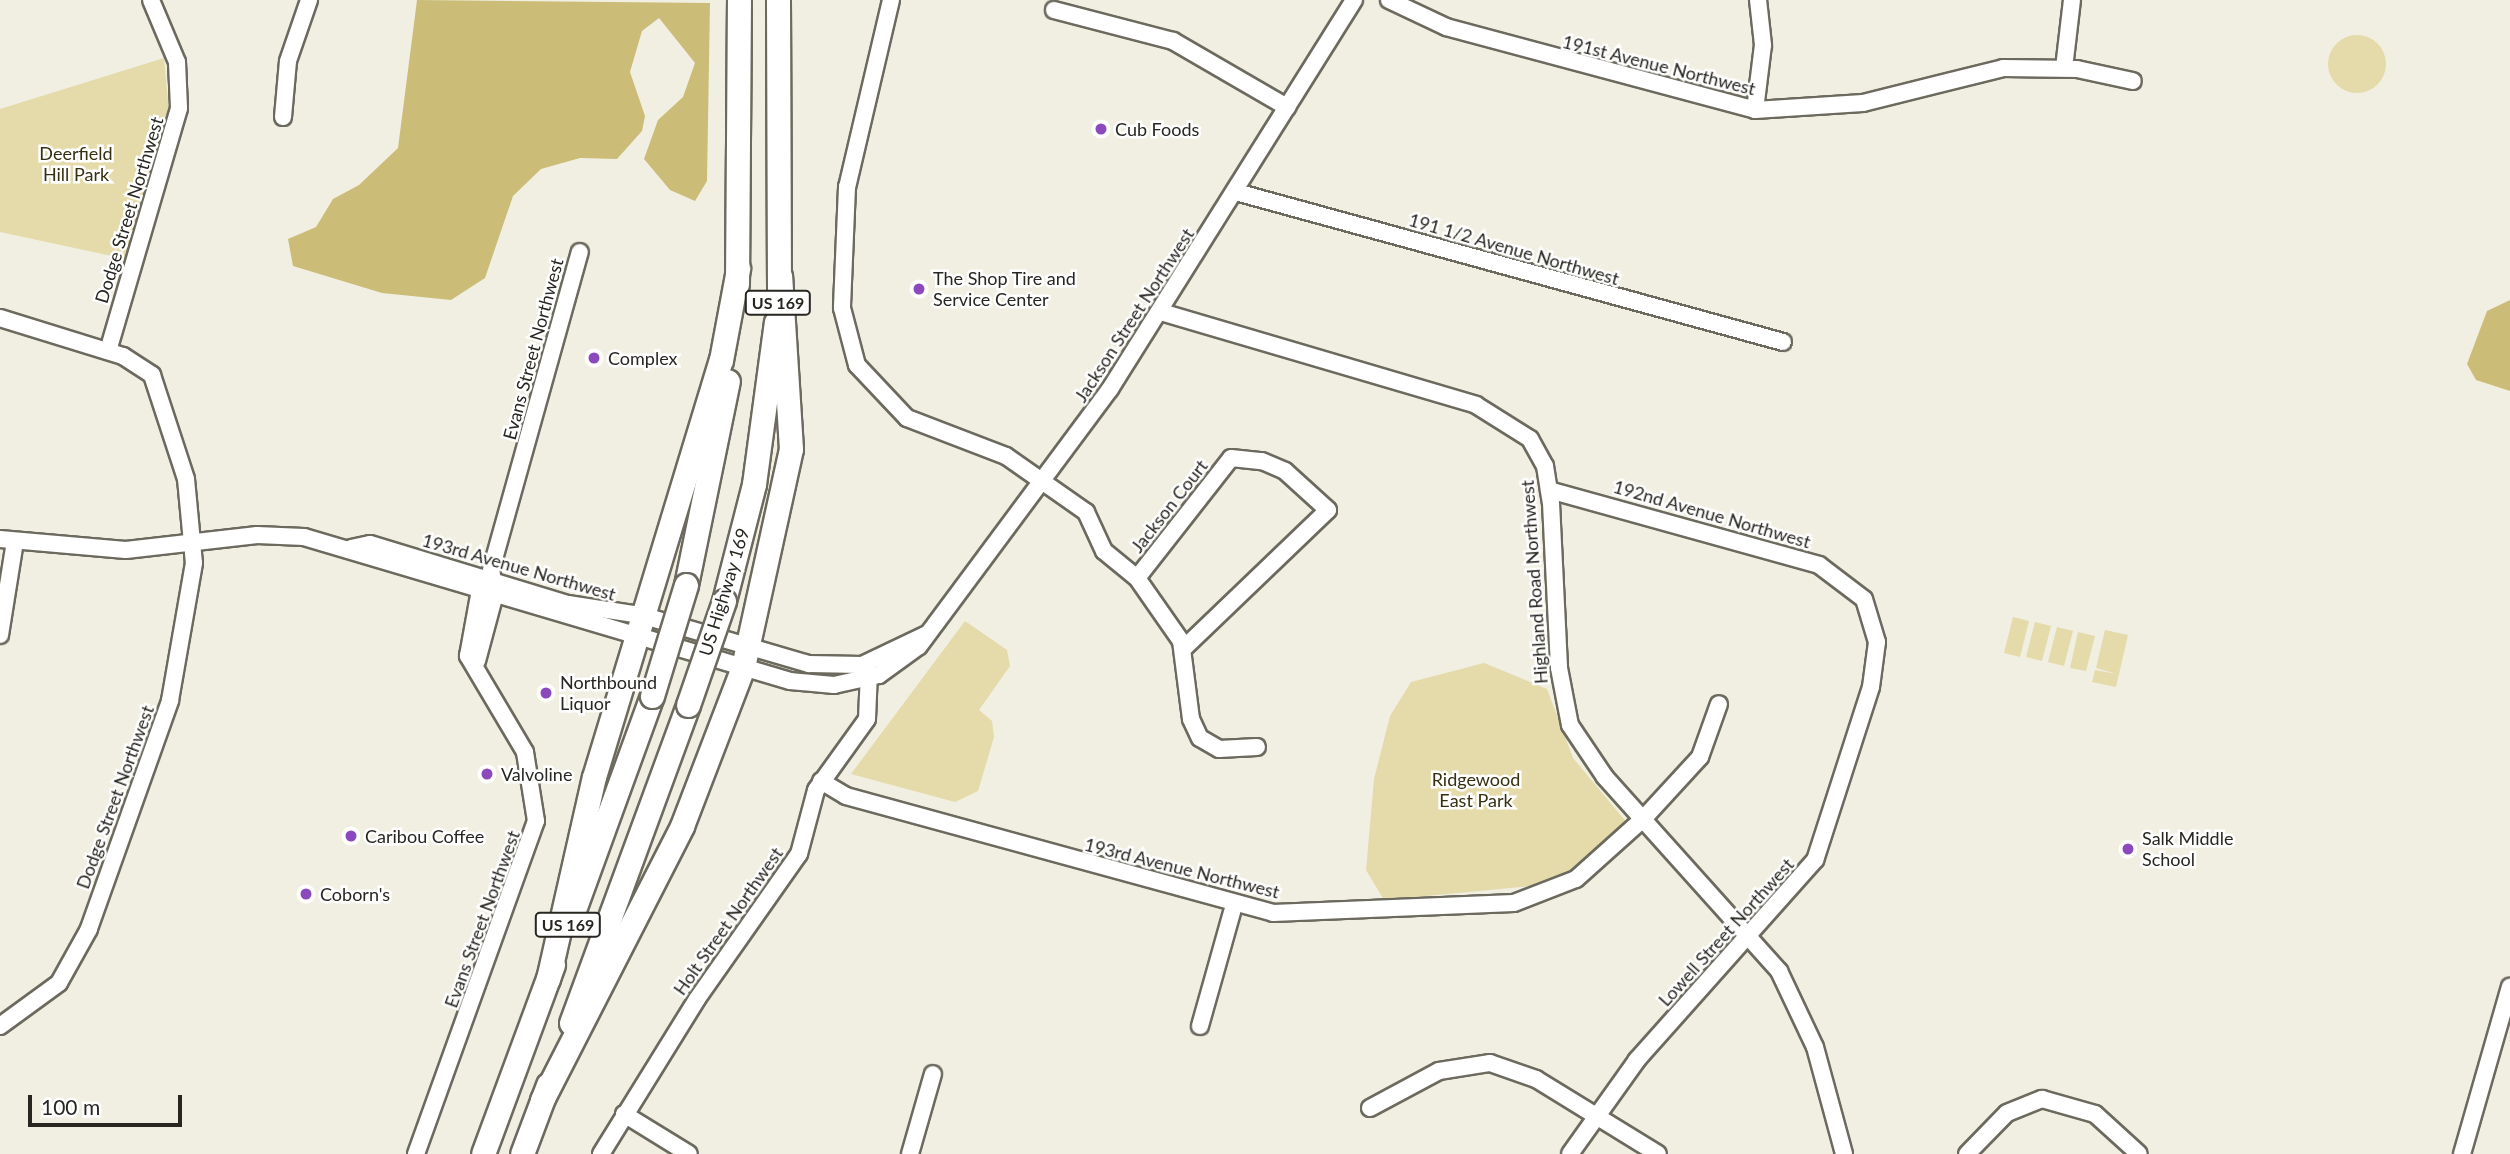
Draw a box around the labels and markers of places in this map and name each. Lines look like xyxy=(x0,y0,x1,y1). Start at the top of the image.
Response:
place label: Cub Foods xyxy=(1115,118,1199,140)
marker: Cub Foods xyxy=(1093,121,1109,137)
place label: The Shop Tire and Service Center xyxy=(933,268,1076,310)
marker: The Shop Tire and Service Center xyxy=(911,281,927,297)
place label: Complex xyxy=(608,347,678,369)
marker: Complex xyxy=(586,350,602,366)
place label: Northbound Liquor xyxy=(560,672,657,714)
marker: Northbound Liquor xyxy=(538,685,554,701)
place label: Valvoline xyxy=(501,763,572,785)
marker: Valvoline xyxy=(479,766,495,782)
place label: Caribou Coffee xyxy=(365,825,484,847)
marker: Caribou Coffee xyxy=(343,828,359,844)
place label: Salk Middle School xyxy=(2142,828,2233,870)
marker: Salk Middle School xyxy=(2120,841,2136,857)
place label: Coborn's xyxy=(320,883,390,905)
marker: Coborn's xyxy=(298,886,314,902)

